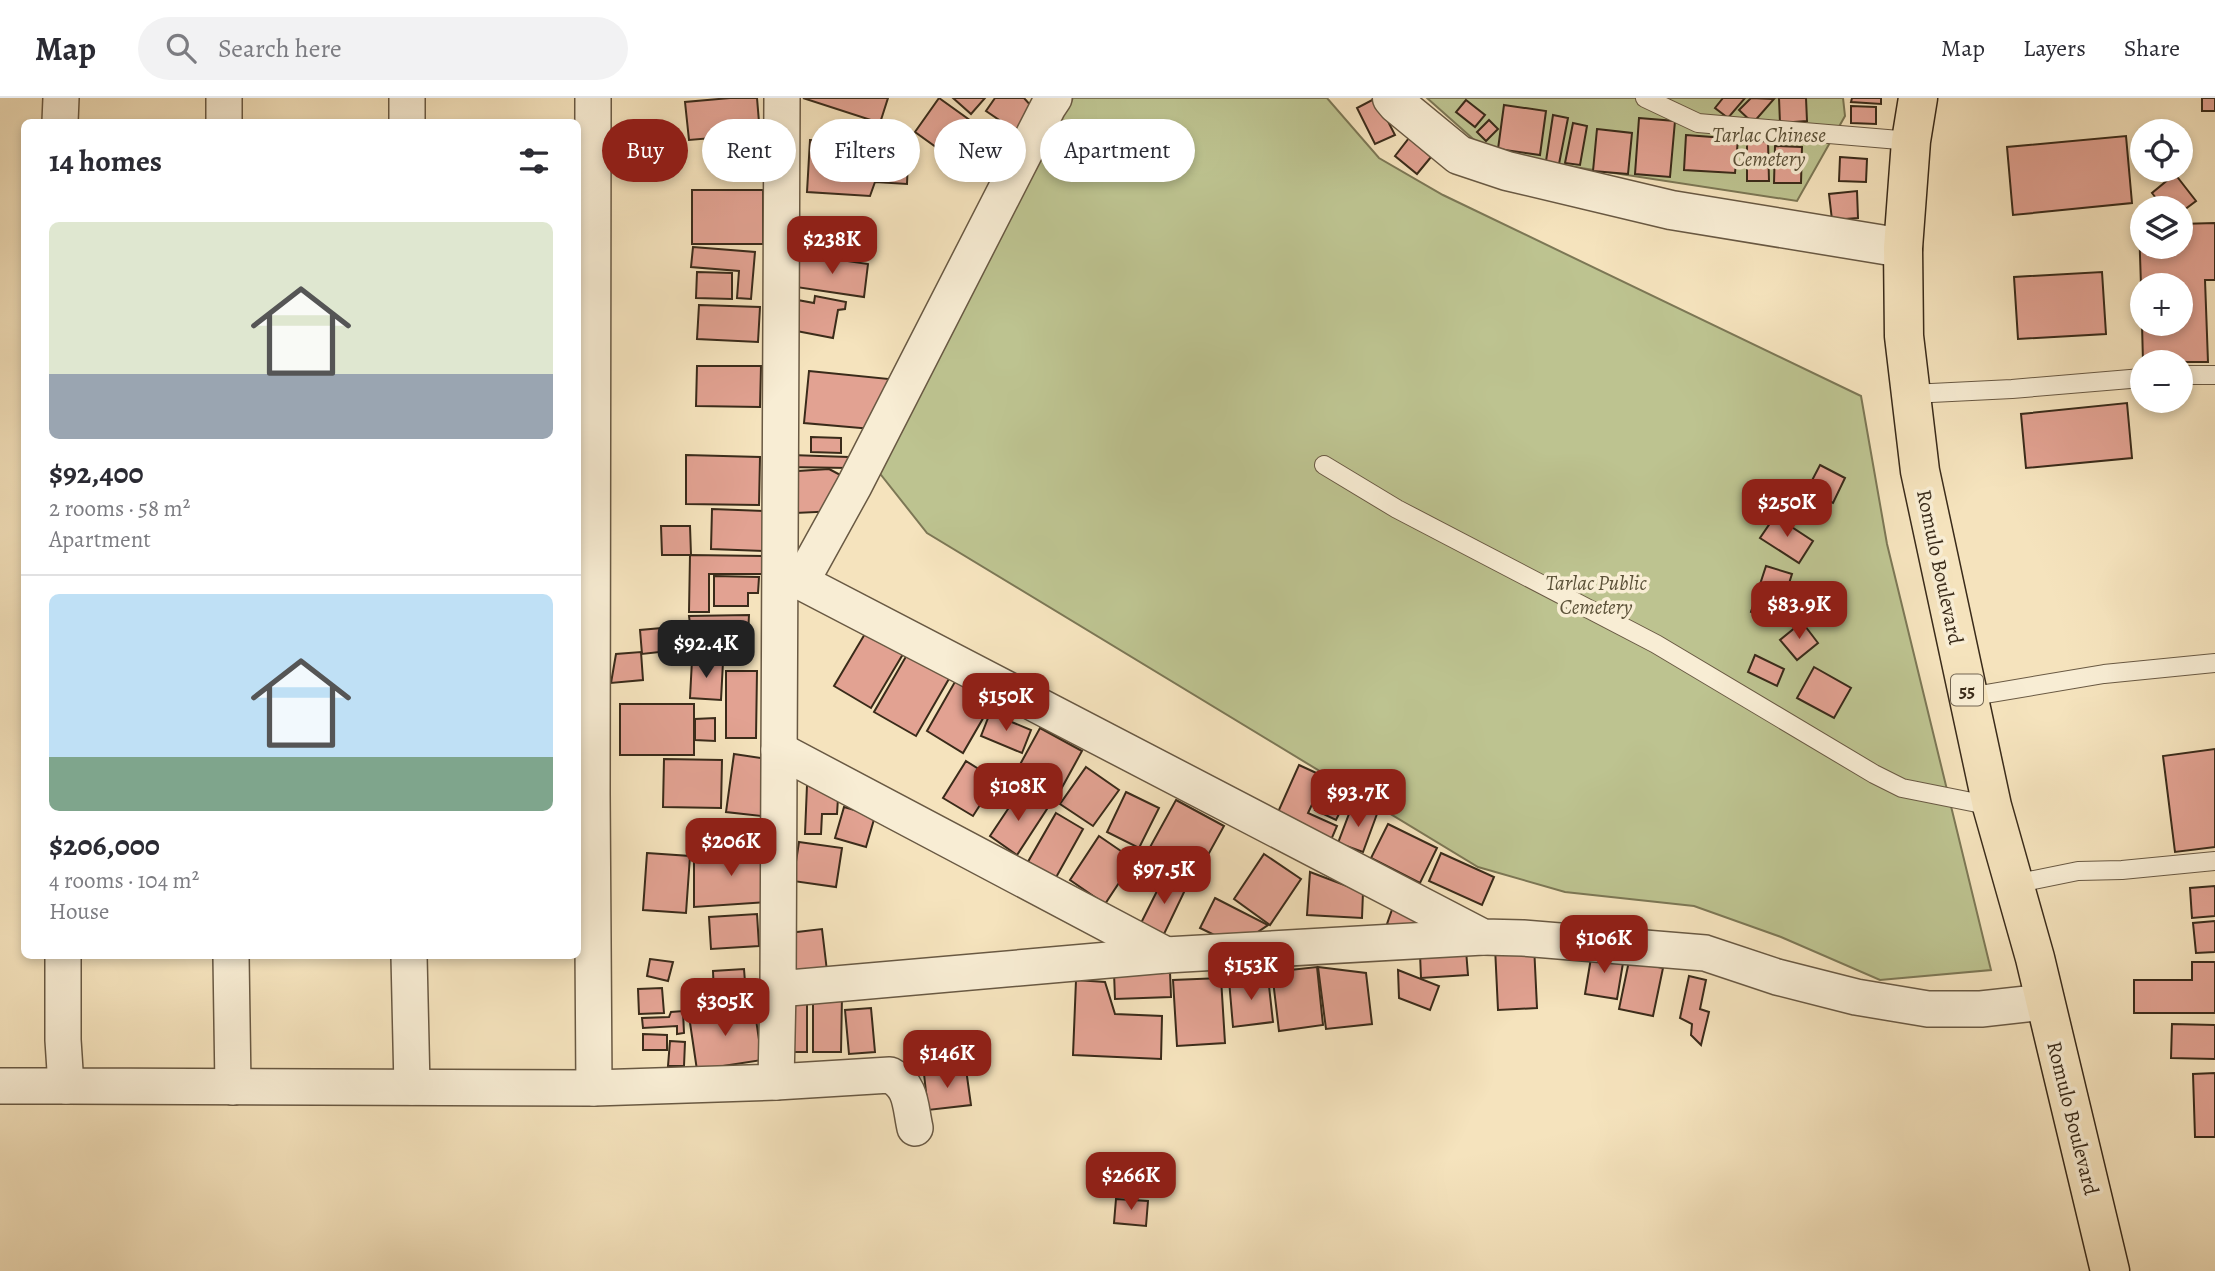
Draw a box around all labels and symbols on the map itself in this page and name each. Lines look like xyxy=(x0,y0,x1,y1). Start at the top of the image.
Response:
park label: Tarlac Chinese Cemetery xyxy=(1712,121,1826,173)
pin: $238K xyxy=(783,216,881,276)
pin: $250K xyxy=(1738,480,1836,539)
street label: Romulo Boulevard xyxy=(1910,487,1970,648)
park label: Tarlac Public Cemetery xyxy=(1545,569,1647,621)
pin: $83.9K xyxy=(1742,582,1856,641)
pin: $92.4K xyxy=(649,620,763,680)
pin: $150K xyxy=(957,674,1055,733)
road number: 55 xyxy=(1951,674,1983,706)
pin: $108K xyxy=(969,764,1067,823)
pin: $93.7K xyxy=(1301,770,1415,829)
pin: $206K xyxy=(682,818,780,878)
pin: $97.5K xyxy=(1107,846,1221,906)
pin: $106K xyxy=(1555,916,1653,975)
pin: $153K xyxy=(1202,942,1300,1002)
pin: $305K xyxy=(676,978,774,1038)
pin: $146K xyxy=(898,1030,996,1090)
street label: Romulo Boulevard xyxy=(2040,1038,2106,1199)
pin: $266K xyxy=(1082,1152,1180,1212)

